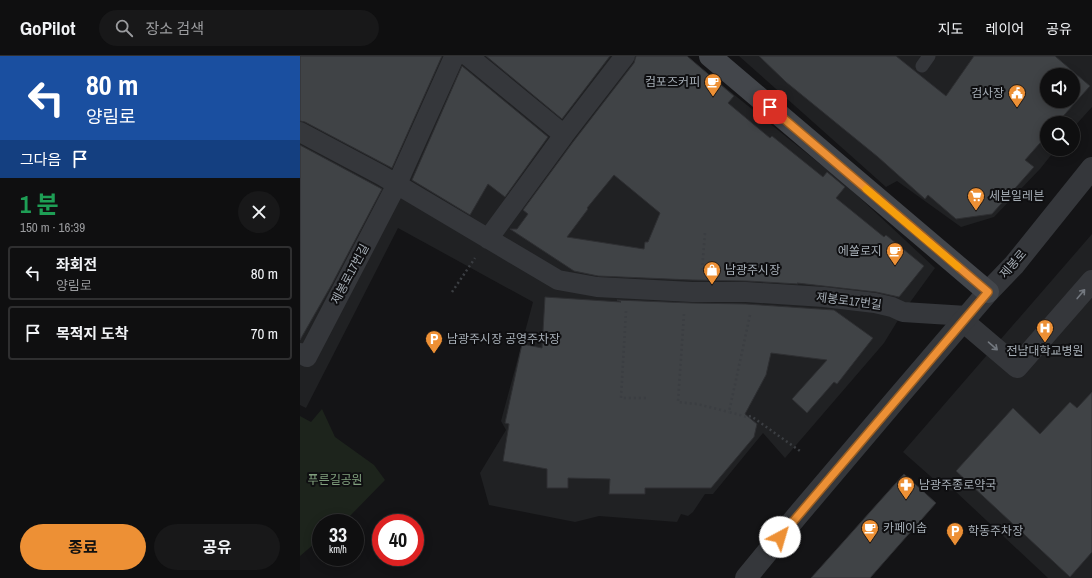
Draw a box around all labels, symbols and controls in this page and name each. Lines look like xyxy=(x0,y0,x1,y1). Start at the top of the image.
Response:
search box xyxy=(99,10,379,46)
text: GoPilot xyxy=(20,15,75,41)
icon: search xyxy=(113,17,135,39)
text: 장소 검색 xyxy=(145,18,204,39)
text: 지도 xyxy=(938,20,964,38)
text: 레이어 xyxy=(986,20,1024,38)
text: 공유 xyxy=(1046,20,1072,38)
text: 80 m xyxy=(86,66,138,104)
map controls xyxy=(1040,68,1080,156)
button: sound xyxy=(1040,68,1080,108)
icon: left xyxy=(20,72,72,124)
cafe icon: 컴포즈커피 xyxy=(703,72,723,97)
place label: 컴포즈커피 xyxy=(645,74,700,90)
public building icon: 검사장 xyxy=(1007,83,1027,108)
place label: 검사장 xyxy=(971,85,1004,101)
pin xyxy=(753,90,787,124)
icon: arrive xyxy=(759,96,781,118)
text: 양림로 xyxy=(86,104,136,129)
button: search xyxy=(1040,116,1080,156)
icon: arrive xyxy=(69,148,91,170)
text: 그다음 xyxy=(20,149,61,170)
supermarket icon: 세븐일레븐 xyxy=(966,186,986,211)
text: 1 분 xyxy=(20,188,59,220)
place label: 세븐일레븐 xyxy=(989,188,1044,204)
button: close xyxy=(238,191,280,233)
text: 150 m · 16:39 xyxy=(20,219,85,236)
street label: 제봉로17번길 xyxy=(327,241,373,307)
cafe icon: 에쏠로지 xyxy=(885,241,905,266)
place label: 에쏠로지 xyxy=(838,243,882,259)
street label: 제봉로 xyxy=(996,246,1030,282)
text: 좌회전 xyxy=(56,254,97,275)
shop icon: 남광주시장 xyxy=(702,260,722,285)
icon: left xyxy=(22,262,44,284)
place label: 남광주시장 xyxy=(725,262,780,278)
text: 80 m xyxy=(251,263,278,284)
text: 양림로 xyxy=(56,277,92,294)
one-way arrow xyxy=(1077,288,1086,299)
street label: 제봉로17번길 xyxy=(815,289,883,313)
hospital icon: 전남대학교병원 xyxy=(1035,318,1055,343)
icon: arrive xyxy=(22,322,44,344)
text: 목적지 도착 xyxy=(56,323,128,344)
text: 70 m xyxy=(251,323,278,344)
parking icon: 남광주시장 공영주차장 xyxy=(424,329,444,354)
place label: 남광주시장 공영주차장 xyxy=(447,331,560,347)
one-way arrow xyxy=(987,342,998,351)
place label: 전남대학교병원 xyxy=(1006,343,1084,359)
park label: 푸른길공원 xyxy=(307,472,363,488)
pharmacy icon: 남광주종로약국 xyxy=(896,475,916,500)
place label: 남광주종로약국 xyxy=(919,477,996,493)
speed limit sign: 40 xyxy=(372,514,424,566)
position arrow xyxy=(759,516,801,558)
cafe icon: 카페이솝 xyxy=(860,518,880,543)
place label: 카페이솝 xyxy=(883,520,927,536)
text: 33 xyxy=(329,521,347,548)
parking icon: 학동주차장 xyxy=(945,521,965,546)
place label: 학동주차장 xyxy=(968,523,1023,539)
button: 종료 xyxy=(20,524,146,570)
button: 공유 xyxy=(154,524,280,570)
text: km/h xyxy=(329,543,347,556)

